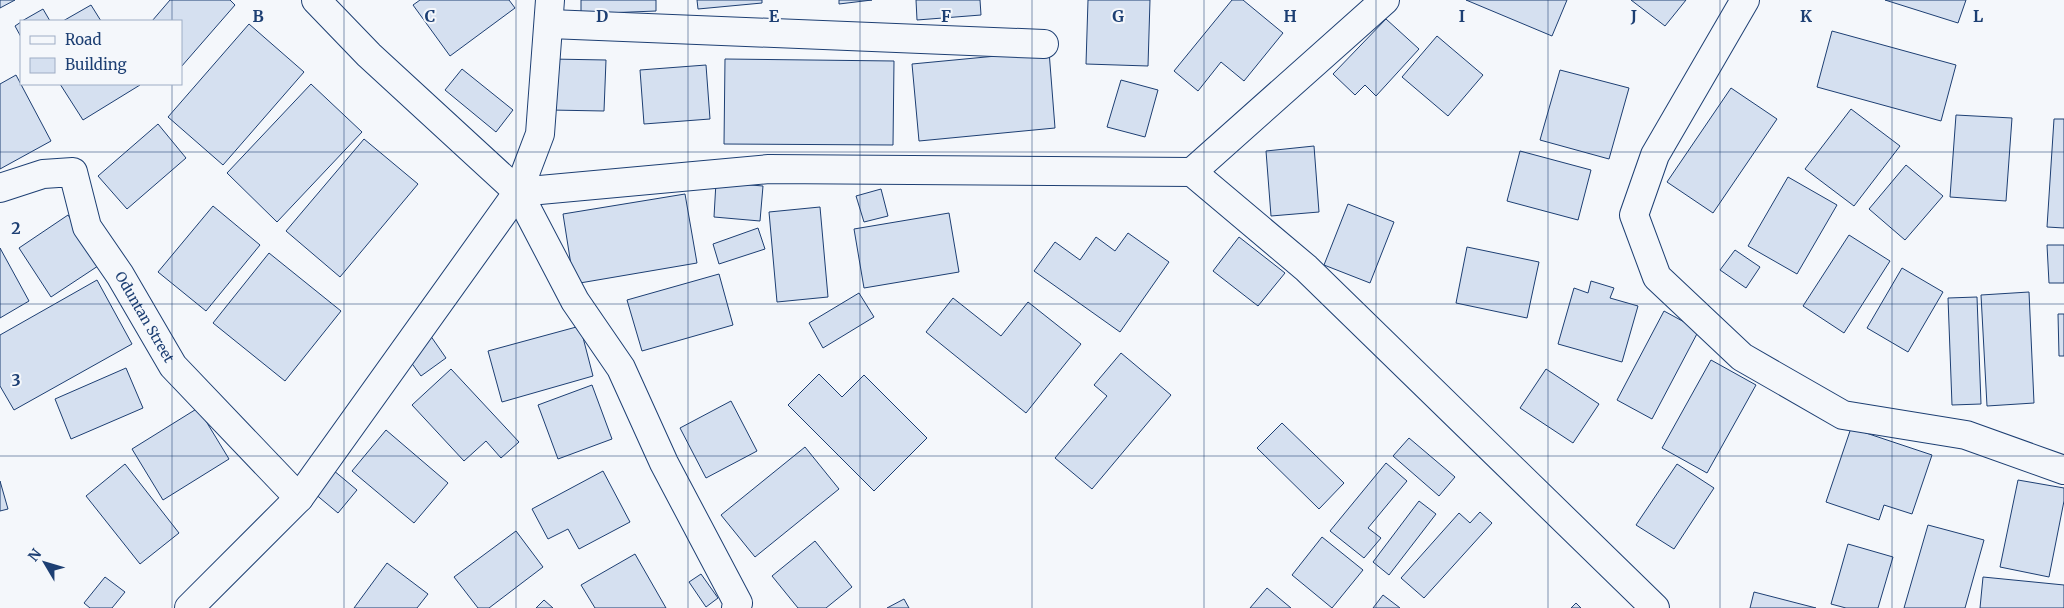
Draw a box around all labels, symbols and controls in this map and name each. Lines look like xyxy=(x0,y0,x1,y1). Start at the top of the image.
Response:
text: B xyxy=(252,6,264,26)
text: C xyxy=(425,6,435,26)
text: D xyxy=(596,6,608,26)
text: E xyxy=(769,6,780,26)
text: F xyxy=(941,6,951,26)
text: G xyxy=(1112,6,1124,26)
text: H xyxy=(1283,6,1297,26)
text: I xyxy=(1459,6,1465,26)
text: J xyxy=(1630,6,1637,26)
text: K xyxy=(1800,6,1812,26)
text: L xyxy=(1973,6,1983,26)
legend xyxy=(20,20,182,85)
text: Road xyxy=(65,30,101,49)
text: Building xyxy=(65,55,127,74)
text: 2 xyxy=(11,218,21,238)
street label: Oduntan Street xyxy=(111,268,178,366)
text: 3 xyxy=(11,370,21,390)
north arrow xyxy=(20,538,70,588)
text: N xyxy=(24,545,45,565)

